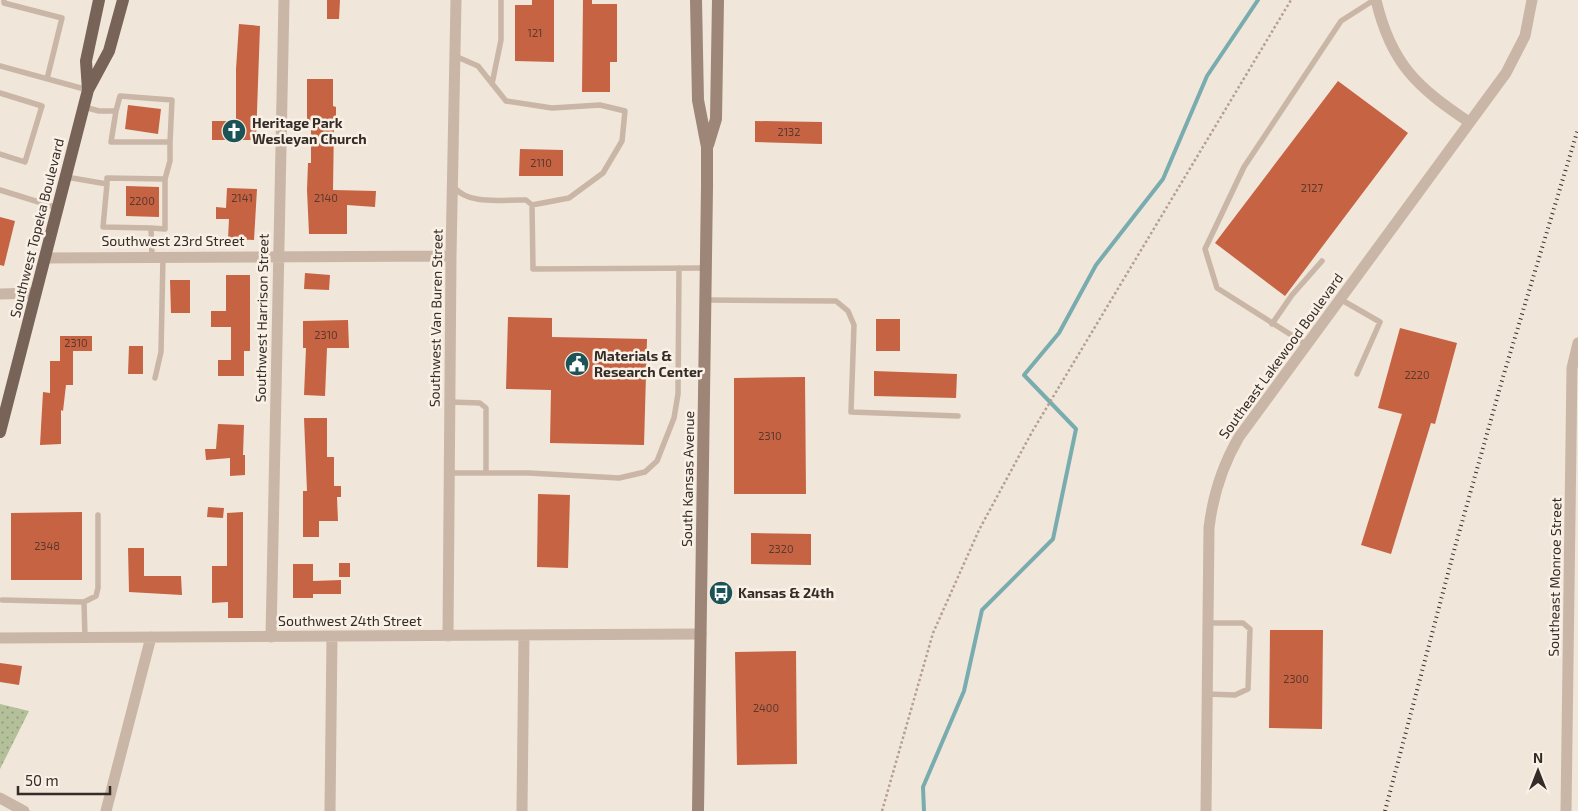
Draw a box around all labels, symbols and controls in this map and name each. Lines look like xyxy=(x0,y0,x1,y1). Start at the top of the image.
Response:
house number: 121 xyxy=(528,26,542,39)
place label: Heritage Park Wesleyan Church xyxy=(252,114,367,147)
church icon: Heritage Park Wesleyan Church xyxy=(221,118,247,144)
house number: 2132 xyxy=(778,125,800,138)
street label: Southwest Topeka Boulevard xyxy=(6,136,67,319)
house number: 2110 xyxy=(530,156,552,169)
house number: 2127 xyxy=(1301,181,1324,194)
house number: 2141 xyxy=(231,191,253,204)
house number: 2140 xyxy=(314,191,338,204)
house number: 2200 xyxy=(129,194,155,207)
street label: Southwest Van Buren Street xyxy=(425,229,446,407)
street label: Southwest 23rd Street xyxy=(101,232,245,249)
street label: Southwest Harrison Street xyxy=(252,233,271,403)
street label: Southeast Lakewood Boulevard xyxy=(1215,270,1346,442)
house number: 2310 xyxy=(314,328,338,341)
house number: 2310 xyxy=(64,336,88,349)
place label: Materials & Research Center xyxy=(594,347,703,380)
public building icon: Materials & Research Center xyxy=(564,351,590,377)
house number: 2220 xyxy=(1404,368,1430,381)
street label: South Kansas Avenue xyxy=(678,411,697,547)
house number: 2310 xyxy=(758,429,782,442)
street label: Southeast Monroe Street xyxy=(1545,497,1564,657)
house number: 2348 xyxy=(34,539,60,552)
house number: 2320 xyxy=(768,542,794,555)
bus stop icon: Kansas & 24th xyxy=(708,580,734,606)
place label: Kansas & 24th xyxy=(738,584,834,601)
street label: Southwest 24th Street xyxy=(278,612,422,629)
house number: 2300 xyxy=(1283,672,1309,685)
house number: 2400 xyxy=(753,701,779,714)
north arrow xyxy=(1513,746,1563,796)
text: N xyxy=(1533,749,1543,766)
scale bar xyxy=(18,764,110,796)
text: 50 m xyxy=(25,771,59,789)

